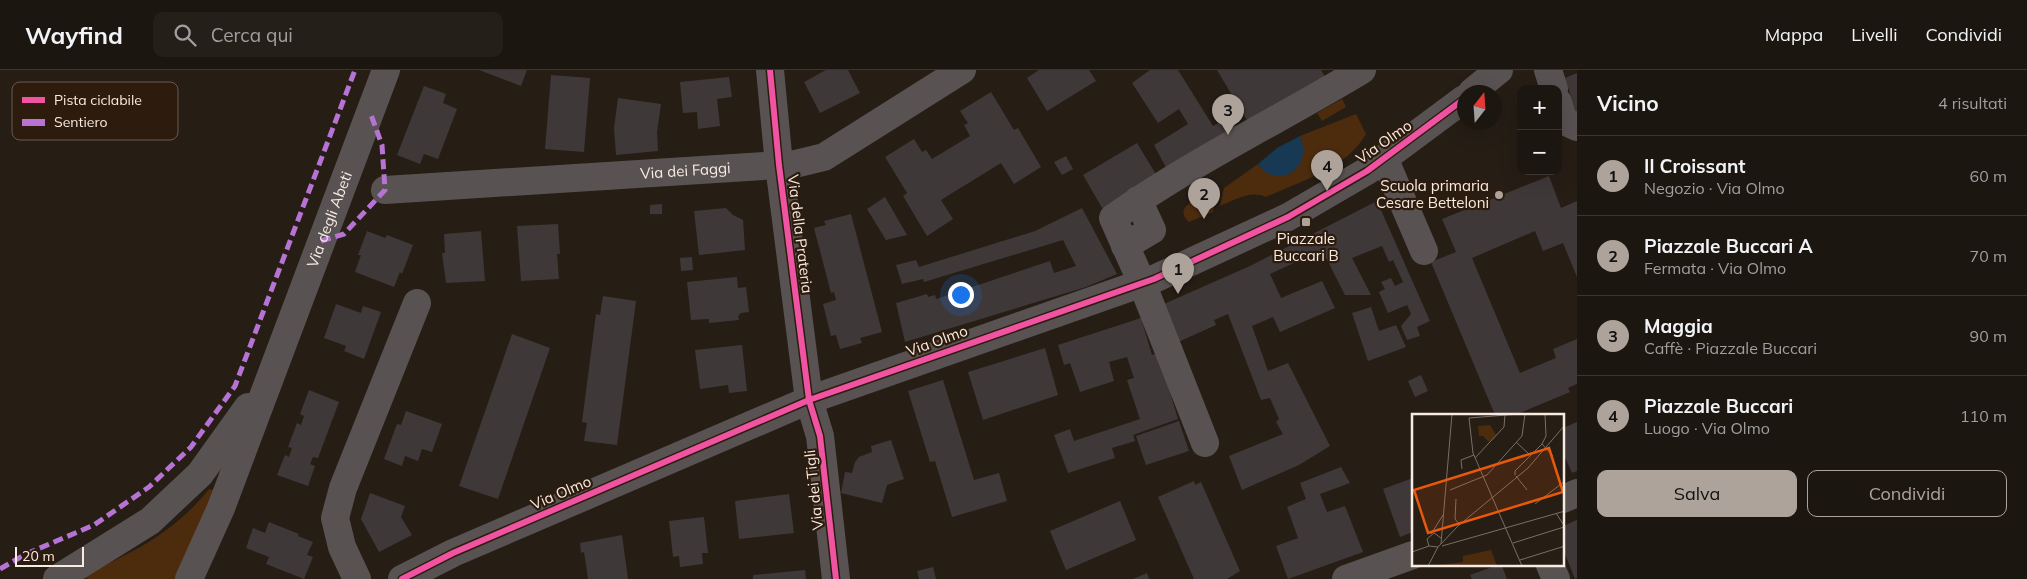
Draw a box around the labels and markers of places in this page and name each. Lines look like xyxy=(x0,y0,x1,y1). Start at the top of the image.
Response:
pin: 3 xyxy=(1212,94,1244,135)
pin: 4 xyxy=(1311,150,1343,191)
place label: Scuola primaria Cesare Betteloni xyxy=(1376,176,1489,212)
pin: 2 xyxy=(1188,178,1220,219)
marker: Scuola primaria Cesare Betteloni xyxy=(1493,189,1505,201)
marker: Piazzale Buccari B xyxy=(1300,216,1312,228)
place label: Piazzale Buccari B xyxy=(1273,229,1339,265)
pin: 1 xyxy=(1162,253,1194,294)

